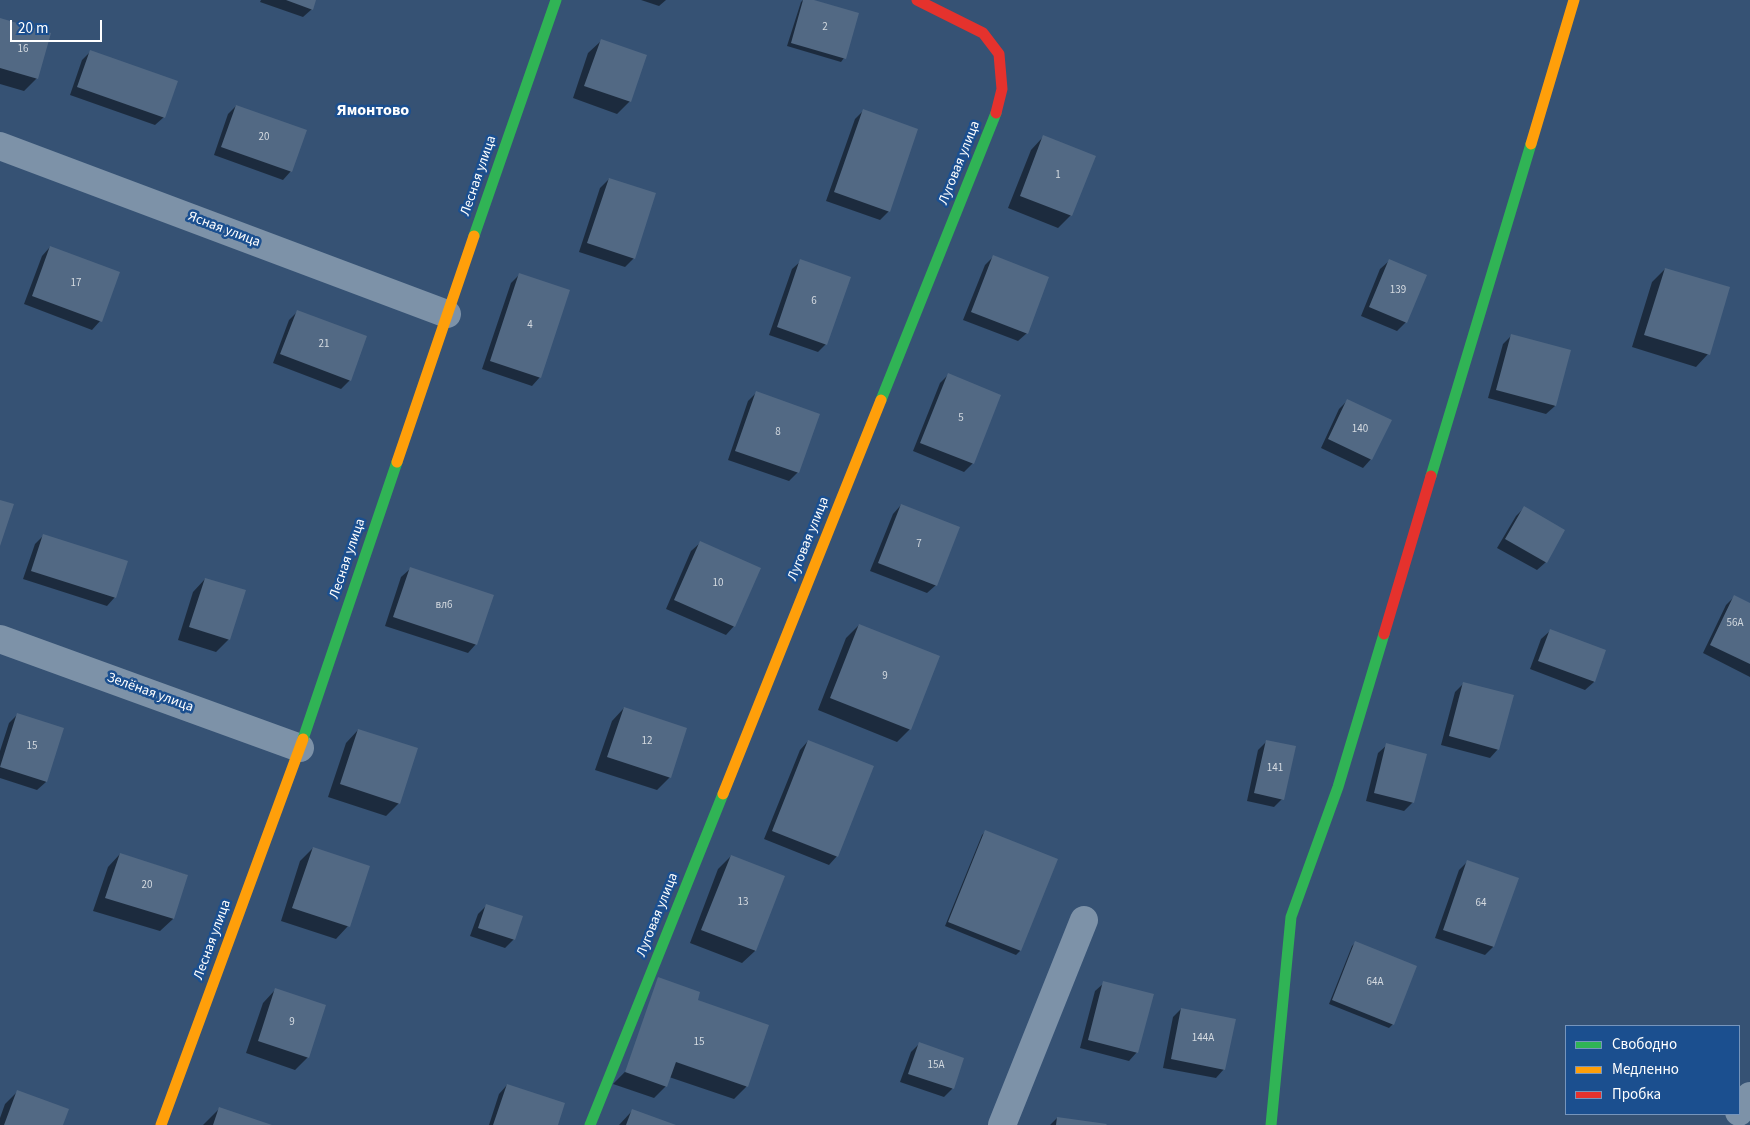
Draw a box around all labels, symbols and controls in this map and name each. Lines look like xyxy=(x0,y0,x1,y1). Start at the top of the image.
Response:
scale bar xyxy=(12,10,105,42)
text: 20 m xyxy=(18,18,48,39)
house number: 2 xyxy=(822,21,828,35)
house number: 16 xyxy=(18,43,28,57)
district label: Ямонтово xyxy=(337,101,409,121)
street label: Луговая улица xyxy=(936,119,984,207)
house number: 20 xyxy=(259,131,269,145)
street label: Лесная улица xyxy=(457,134,501,218)
house number: 1 xyxy=(1055,169,1061,183)
street label: Ясная улица xyxy=(185,209,263,251)
house number: 17 xyxy=(71,277,81,291)
house number: 139 xyxy=(1390,284,1406,298)
house number: 6 xyxy=(811,295,817,309)
house number: 4 xyxy=(527,319,533,333)
house number: 21 xyxy=(319,338,329,352)
house number: 5 xyxy=(958,412,964,426)
house number: 140 xyxy=(1352,423,1368,437)
house number: 8 xyxy=(775,426,781,440)
street label: Луговая улица xyxy=(785,495,833,583)
street label: Лесная улица xyxy=(326,517,370,601)
house number: 7 xyxy=(916,538,922,552)
house number: 10 xyxy=(713,577,723,591)
house number: вл6 xyxy=(436,599,452,613)
house number: 56А xyxy=(1727,617,1743,631)
street label: Зелёная улица xyxy=(105,670,195,716)
house number: 9 xyxy=(882,670,888,684)
house number: 12 xyxy=(642,735,652,749)
house number: 15 xyxy=(27,740,37,754)
house number: 141 xyxy=(1267,762,1283,776)
street label: Луговая улица xyxy=(634,871,682,959)
house number: 20 xyxy=(142,879,152,893)
house number: 13 xyxy=(738,896,748,910)
house number: 64 xyxy=(1476,897,1486,911)
street label: Лесная улица xyxy=(191,898,235,982)
house number: 64А xyxy=(1367,976,1383,990)
house number: 9 xyxy=(289,1016,295,1030)
legend xyxy=(1565,1025,1740,1115)
house number: 144А xyxy=(1192,1032,1214,1046)
text: Свободно xyxy=(1612,1034,1677,1055)
house number: 15 xyxy=(694,1036,704,1050)
house number: 15А xyxy=(928,1059,944,1073)
text: Медленно xyxy=(1612,1059,1679,1080)
text: Пробка xyxy=(1612,1084,1661,1105)

